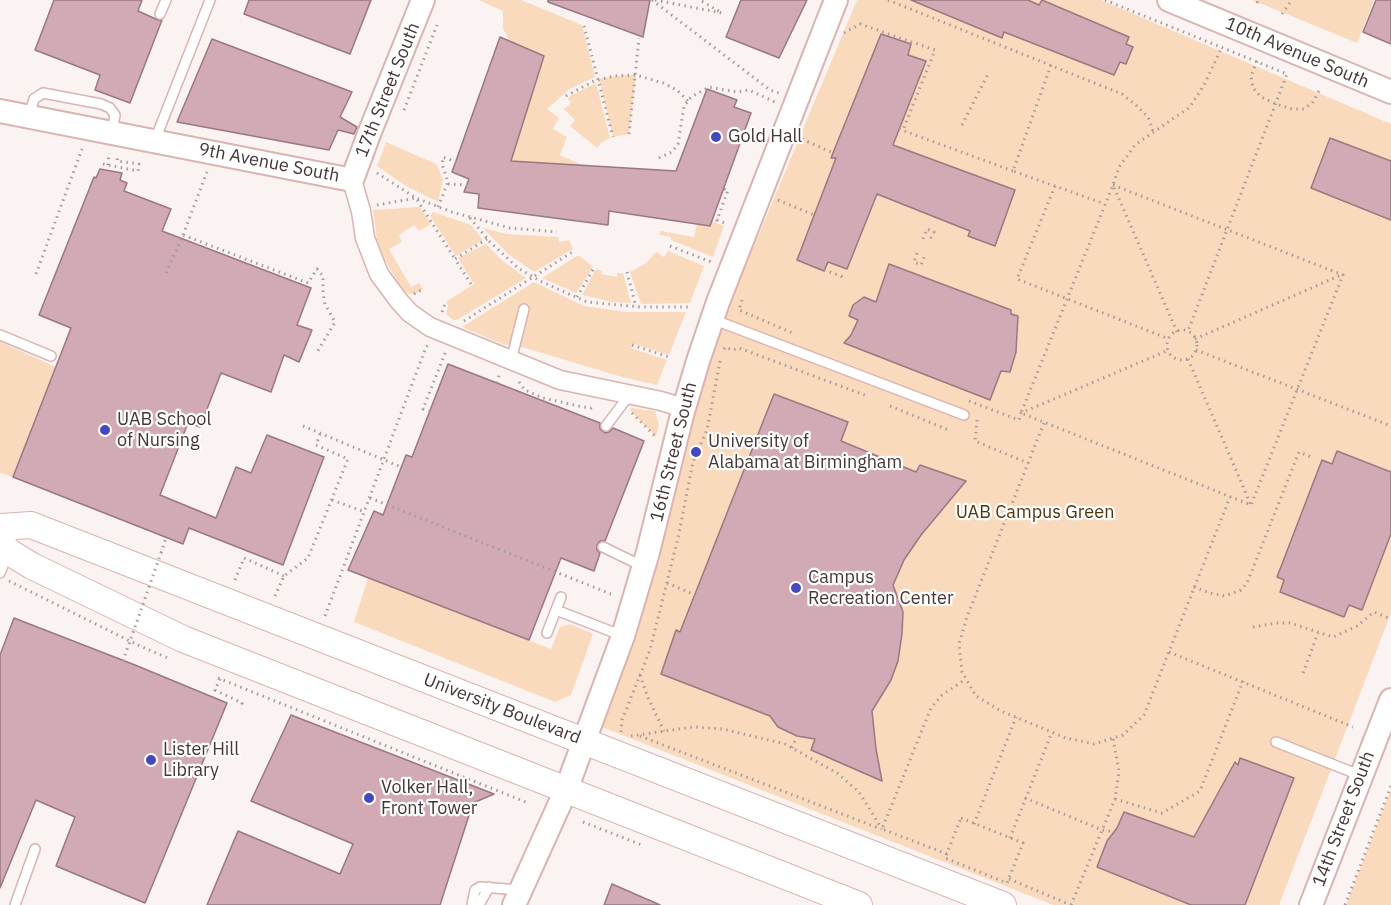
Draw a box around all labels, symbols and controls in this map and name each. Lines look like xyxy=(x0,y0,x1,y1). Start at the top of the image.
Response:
street label: 10th Avenue South xyxy=(1222,13,1372,93)
street label: 17th Street South xyxy=(351,20,425,160)
place label: Gold Hall xyxy=(728,126,802,148)
marker: Gold Hall xyxy=(709,130,723,144)
street label: 9th Avenue South xyxy=(197,139,341,187)
street label: 16th Street South xyxy=(646,380,702,524)
place label: UAB School of Nursing xyxy=(117,409,211,452)
marker: UAB School of Nursing xyxy=(98,423,112,437)
place label: University of Alabama at Birmingham xyxy=(708,431,902,474)
marker: University of Alabama at Birmingham xyxy=(689,445,703,459)
park label: UAB Campus Green xyxy=(956,502,1114,524)
place label: Campus Recreation Center xyxy=(808,567,954,610)
marker: Campus Recreation Center xyxy=(789,581,803,595)
street label: University Boulevard xyxy=(420,669,584,749)
place label: Lister Hill Library xyxy=(163,739,239,782)
street label: 14th Street South xyxy=(1308,748,1380,890)
marker: Lister Hill Library xyxy=(144,753,158,767)
place label: Volker Hall, Front Tower xyxy=(381,777,477,820)
marker: Volker Hall, Front Tower xyxy=(362,791,376,805)

